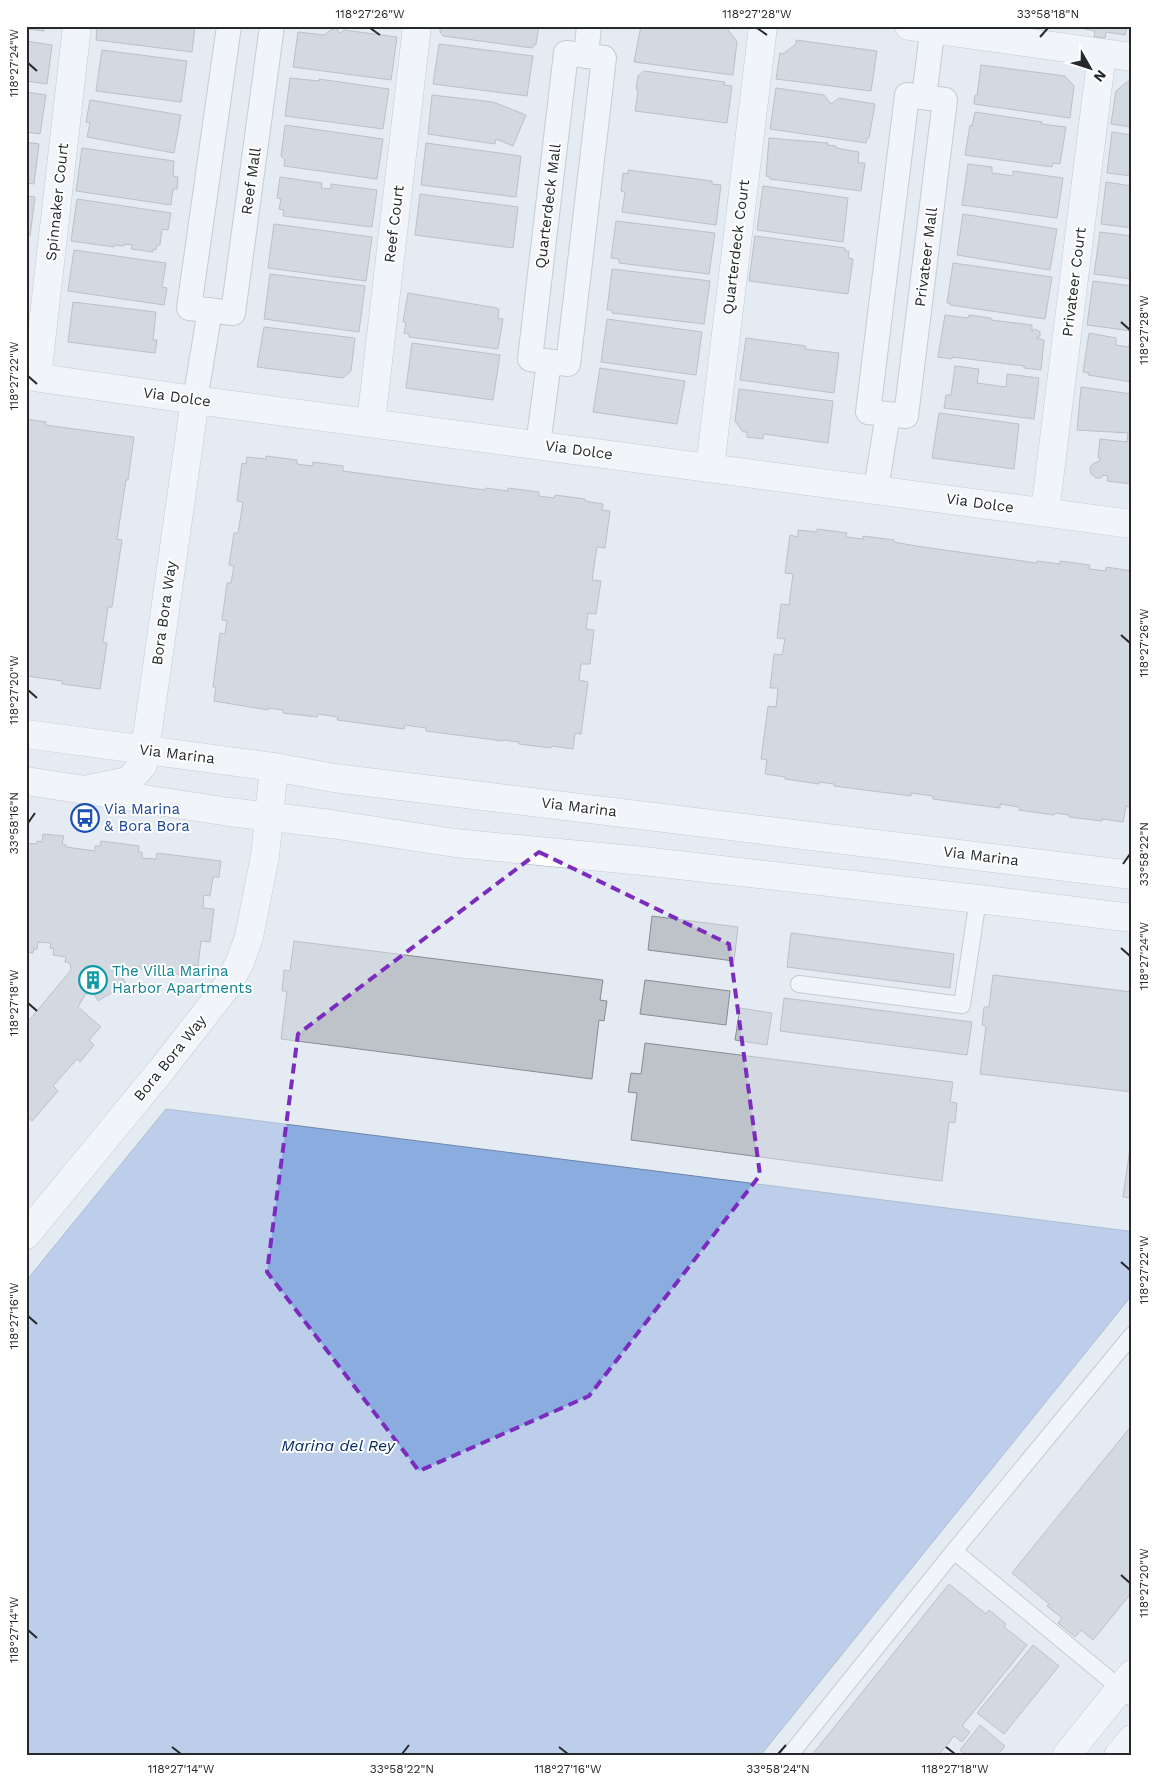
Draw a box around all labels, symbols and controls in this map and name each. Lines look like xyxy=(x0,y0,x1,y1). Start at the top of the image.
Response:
text: 118°27'26"W xyxy=(335,7,405,21)
text: 118°27'28"W xyxy=(722,7,792,21)
text: 33°58'18"N xyxy=(1017,7,1079,21)
text: 118°27'24"W xyxy=(7,28,21,97)
north arrow xyxy=(1066,42,1116,92)
text: N xyxy=(1091,67,1110,85)
street label: Spinnaker Court xyxy=(42,142,72,262)
street label: Quarterdeck Mall xyxy=(531,142,565,269)
street label: Reef Mall xyxy=(237,146,265,216)
street label: Quarterdeck Court xyxy=(719,178,753,315)
street label: Reef Court xyxy=(380,184,408,264)
street label: Privateer Mall xyxy=(911,206,941,308)
street label: Privateer Court xyxy=(1058,226,1090,338)
text: 118°27'28"W xyxy=(1137,295,1151,365)
text: 118°27'22"W xyxy=(7,341,21,410)
street label: Via Dolce xyxy=(142,383,212,411)
street label: Via Dolce xyxy=(544,436,614,464)
street label: Via Dolce xyxy=(945,489,1015,517)
street label: Bora Bora Way xyxy=(148,559,180,666)
text: 118°27'26"W xyxy=(1137,608,1151,678)
text: 118°27'20"W xyxy=(7,655,21,725)
street label: Via Marina xyxy=(138,740,216,768)
text: 33°58'16"N xyxy=(7,792,21,854)
street label: Via Marina xyxy=(540,793,618,821)
place label: Via Marina & Bora Bora xyxy=(104,800,190,835)
bus stop icon: Via Marina & Bora Bora xyxy=(70,803,100,833)
text: 33°58'22"N xyxy=(1137,822,1151,886)
street label: Via Marina xyxy=(942,842,1020,870)
text: 118°27'24"W xyxy=(1137,921,1151,990)
place label: The Villa Marina Harbor Apartments xyxy=(112,962,252,997)
building icon: The Villa Marina Harbor Apartments xyxy=(78,965,108,995)
text: 118°27'18"W xyxy=(7,969,21,1037)
street label: Bora Bora Way xyxy=(130,1011,210,1105)
text: 118°27'22"W xyxy=(1137,1235,1151,1304)
text: 118°27'16"W xyxy=(7,1282,21,1349)
water label: Marina del Rey xyxy=(281,1436,396,1455)
text: 118°27'20"W xyxy=(1137,1548,1151,1618)
text: 118°27'14"W xyxy=(7,1596,21,1663)
text: 118°27'14"W xyxy=(148,1762,215,1776)
text: 33°58'22"N xyxy=(370,1762,434,1776)
text: 118°27'16"W xyxy=(535,1762,602,1776)
text: 33°58'24"N xyxy=(746,1762,810,1776)
text: 118°27'18"W xyxy=(921,1762,989,1776)

